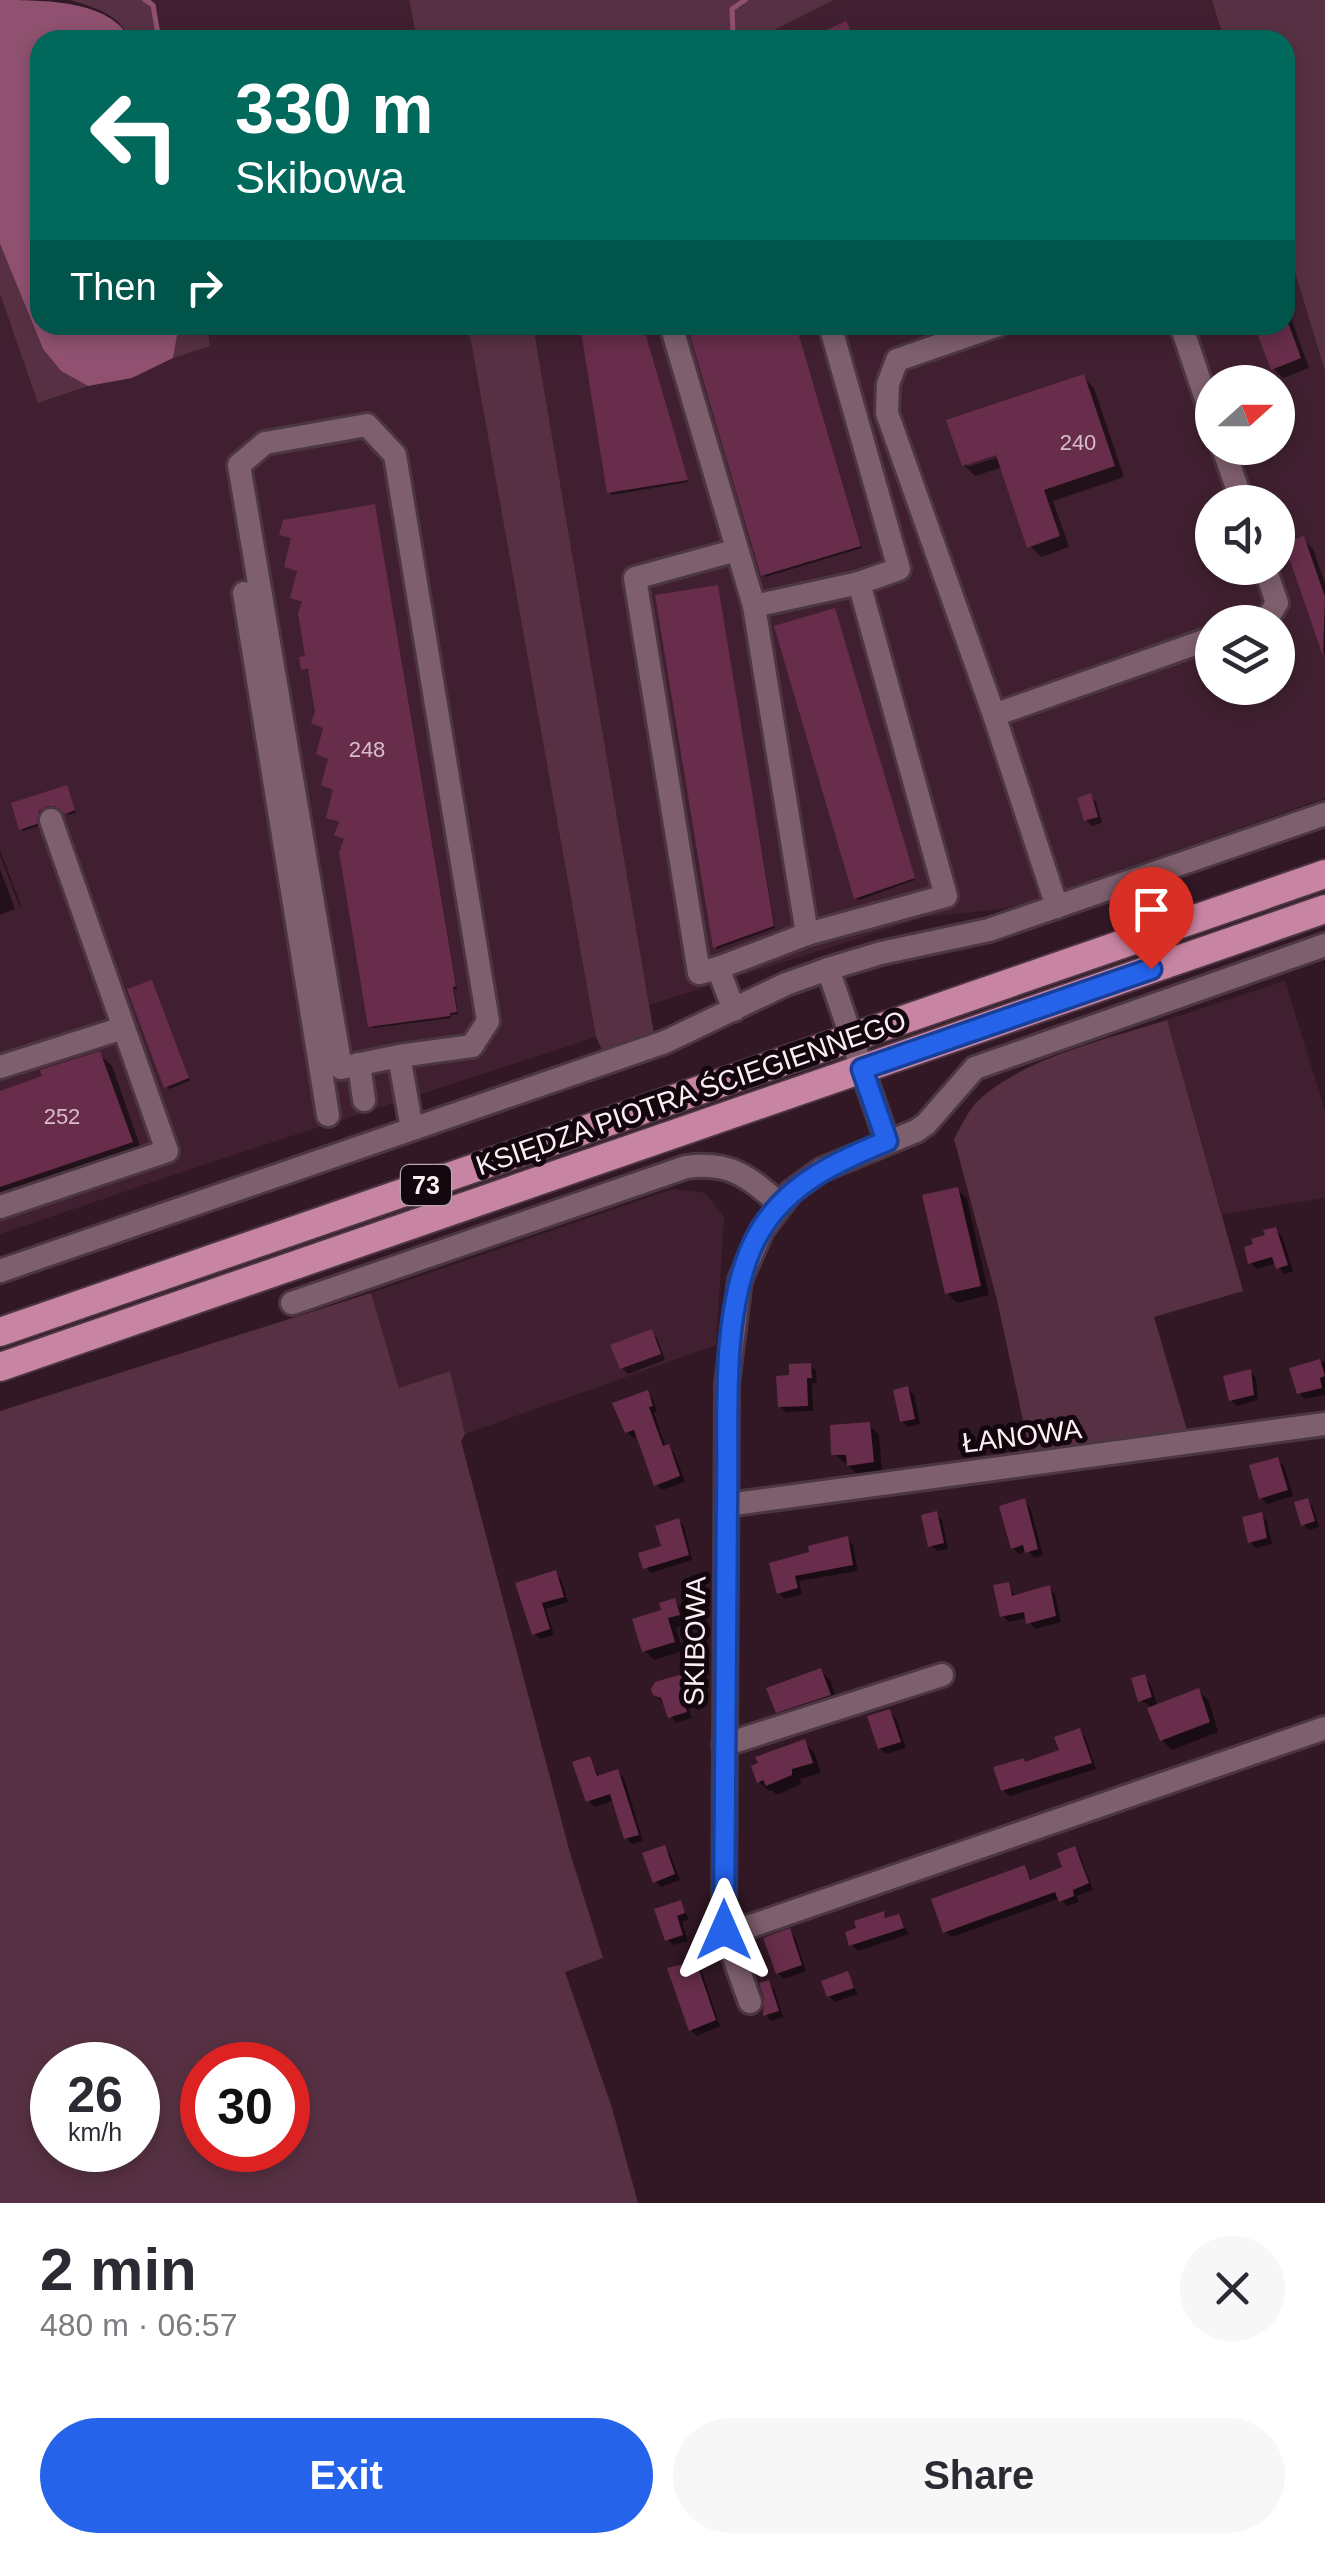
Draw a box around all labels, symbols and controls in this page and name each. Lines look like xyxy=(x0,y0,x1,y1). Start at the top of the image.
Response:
icon: left xyxy=(70,70,200,200)
text: 330 m xyxy=(235,70,433,148)
text: Skibowa xyxy=(235,152,405,203)
icon: right xyxy=(177,260,232,315)
text: Then xyxy=(70,266,157,308)
north arrow xyxy=(1195,365,1295,465)
map controls xyxy=(1195,365,1295,705)
house number: 240 xyxy=(1060,430,1096,455)
button: sound xyxy=(1195,485,1295,585)
button: layers xyxy=(1195,605,1295,705)
house number: 248 xyxy=(349,737,385,762)
pin xyxy=(1109,867,1194,970)
icon: arrive xyxy=(1124,882,1179,937)
street label: KSIĘDZA PIOTRA ŚCIEGIENNEGO xyxy=(472,1004,910,1181)
house number: 252 xyxy=(44,1104,80,1129)
road number: 73 xyxy=(401,1165,451,1205)
street label: ŁANOWA xyxy=(960,1413,1084,1459)
street label: SKIBOWA xyxy=(678,1576,712,1706)
position arrow xyxy=(672,1878,776,1982)
speed limit sign: 30 xyxy=(180,2042,310,2172)
text: 26 xyxy=(67,2067,123,2123)
text: km/h xyxy=(68,2118,122,2146)
text: 2 min xyxy=(40,2236,197,2303)
button: close xyxy=(1180,2236,1285,2341)
text: 480 m · 06:57 xyxy=(40,2307,237,2343)
button: Exit xyxy=(40,2418,653,2533)
button: Share xyxy=(673,2418,1285,2533)

